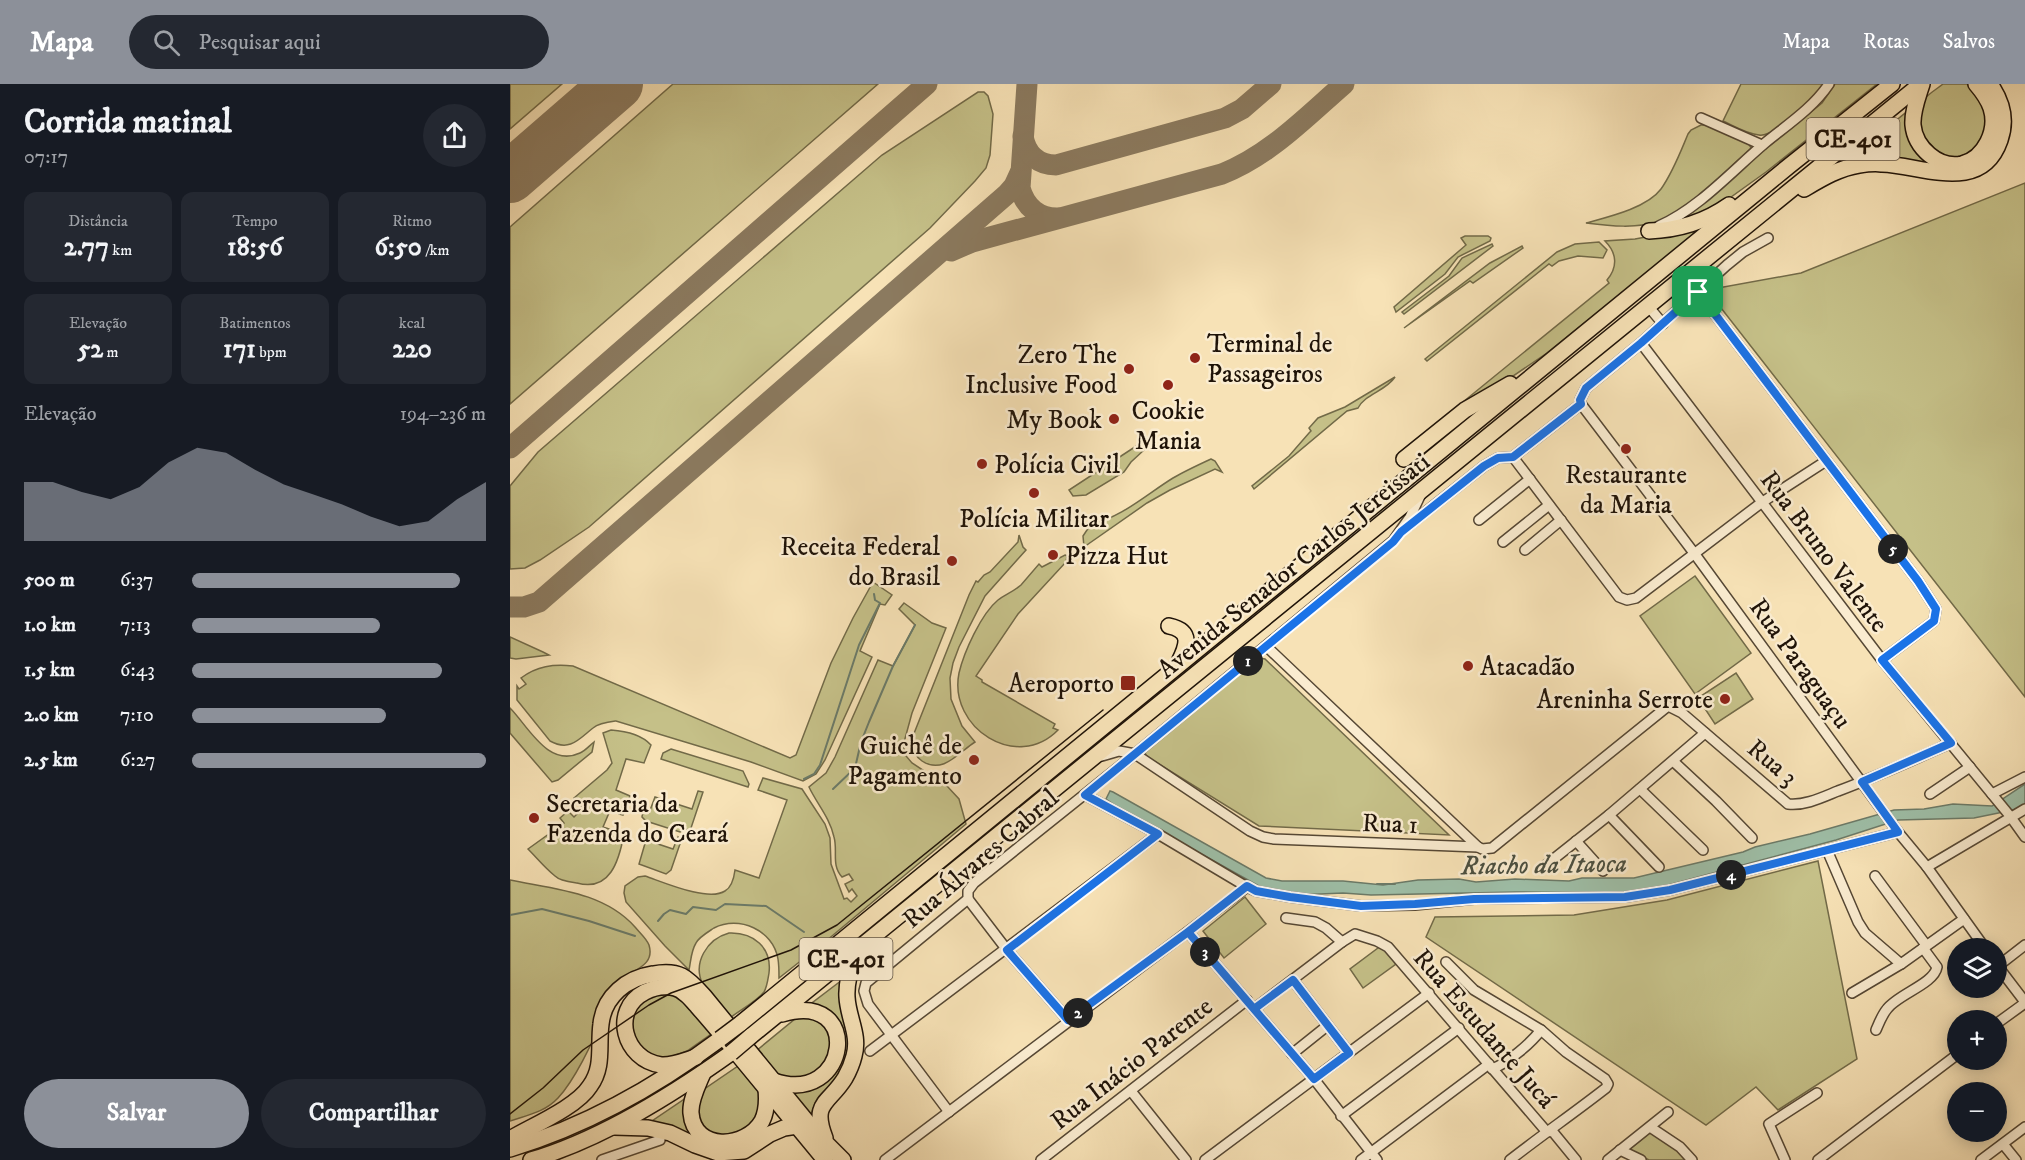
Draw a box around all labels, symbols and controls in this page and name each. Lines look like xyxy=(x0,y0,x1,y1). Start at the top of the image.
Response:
search box xyxy=(129,15,549,69)
text: Mapa xyxy=(30,25,93,60)
icon: search xyxy=(150,26,183,59)
text: Pesquisar aqui xyxy=(198,29,321,56)
text: Mapa xyxy=(1782,29,1830,55)
text: Rotas xyxy=(1863,29,1910,55)
text: Salvos xyxy=(1943,29,1995,55)
text: Corrida matinal xyxy=(24,102,232,143)
button: share xyxy=(423,104,486,167)
road number: CE-401 xyxy=(1806,118,1900,160)
text: 07:17 xyxy=(24,145,68,170)
text: Distância xyxy=(68,211,128,231)
text: Tempo xyxy=(233,211,277,231)
text: Ritmo xyxy=(392,211,432,231)
text: 2.77 xyxy=(64,231,109,264)
text: 18:56 xyxy=(227,231,283,264)
text: 6:50 xyxy=(375,231,422,264)
text: km xyxy=(109,240,132,260)
text: /km xyxy=(422,240,449,260)
pin xyxy=(1672,266,1723,317)
icon: arrive xyxy=(1681,275,1714,308)
text: Elevação xyxy=(69,313,127,333)
text: Batimentos xyxy=(219,313,291,333)
text: kcal xyxy=(399,313,425,333)
place label: Terminal de Passageiros xyxy=(1207,328,1333,391)
text: 52 xyxy=(77,333,103,366)
text: 171 xyxy=(223,333,256,366)
text: 220 xyxy=(392,333,432,366)
place label: Zero The Inclusive Food xyxy=(965,339,1117,402)
text: m xyxy=(103,342,119,362)
text: bpm xyxy=(256,342,287,362)
marker: Terminal de Passageiros xyxy=(1188,351,1202,365)
marker: Zero The Inclusive Food xyxy=(1122,362,1136,376)
marker: Cookie Mania xyxy=(1161,378,1175,392)
place label: Cookie Mania xyxy=(1132,395,1204,458)
text: Elevação xyxy=(24,402,97,427)
text: 194–236 m xyxy=(400,402,486,427)
place label: My Book xyxy=(1006,404,1102,437)
marker: My Book xyxy=(1107,412,1121,426)
marker: Restaurante da Maria xyxy=(1619,442,1633,456)
street label: Avenida Senador Carlos Jereissati xyxy=(1151,446,1437,686)
place label: Polícia Civil xyxy=(994,449,1120,482)
marker: Polícia Civil xyxy=(975,457,989,471)
place label: Restaurante da Maria xyxy=(1565,459,1687,522)
street label: Rua Bruno Valente xyxy=(1752,465,1895,639)
marker: Polícia Militar xyxy=(1027,486,1041,500)
place label: Polícia Militar xyxy=(959,503,1109,536)
place label: Receita Federal do Brasil xyxy=(780,531,940,594)
pin: 5 xyxy=(1878,534,1908,564)
text: 5 xyxy=(1889,539,1897,559)
place label: Pizza Hut xyxy=(1065,540,1168,573)
marker: Pizza Hut xyxy=(1046,548,1060,562)
marker: Receita Federal do Brasil xyxy=(945,554,959,568)
text: 500 m xyxy=(24,568,75,593)
text: 6:37 xyxy=(120,568,154,593)
street label: Rua Paraguaçu xyxy=(1741,592,1858,736)
text: 1.0 km xyxy=(24,613,76,638)
text: 7:13 xyxy=(120,613,151,638)
pin: 1 xyxy=(1233,646,1263,676)
text: 1 xyxy=(1245,651,1251,671)
place label: Atacadão xyxy=(1480,651,1575,684)
text: 1.5 km xyxy=(24,658,75,683)
text: 6:43 xyxy=(120,658,155,683)
marker: Atacadão xyxy=(1461,659,1475,673)
place label: Aeroporto xyxy=(1008,668,1114,701)
marker: Aeroporto xyxy=(1119,674,1137,692)
place label: Areninha Serrote xyxy=(1536,684,1713,717)
marker: Areninha Serrote xyxy=(1718,692,1732,706)
text: 2.0 km xyxy=(24,703,79,728)
text: 7:10 xyxy=(120,703,154,728)
place label: Guichê de Pagamento xyxy=(848,730,962,793)
street label: Rua 3 xyxy=(1740,732,1804,794)
text: 2.5 km xyxy=(24,748,78,773)
text: 6:27 xyxy=(120,748,156,773)
marker: Guichê de Pagamento xyxy=(967,753,981,767)
street label: Rua Álvares Cabral xyxy=(895,781,1066,936)
place label: Secretaria da Fazenda do Ceará xyxy=(546,788,728,851)
street label: Rua 1 xyxy=(1361,807,1419,842)
marker: Secretaria da Fazenda do Ceará xyxy=(527,811,541,825)
water label: Riacho da Itaoca xyxy=(1460,847,1627,883)
pin: 4 xyxy=(1716,860,1746,890)
text: 4 xyxy=(1726,865,1736,885)
pin: 3 xyxy=(1190,937,1220,967)
road number: CE-401 xyxy=(800,938,892,980)
map controls xyxy=(1947,938,2007,1142)
button: layers xyxy=(1947,938,2007,998)
text: 3 xyxy=(1202,942,1208,962)
street label: Rua Estudante Jucá xyxy=(1405,942,1562,1116)
street label: Rua Inácio Parente xyxy=(1044,991,1220,1138)
pin: 2 xyxy=(1063,998,1093,1028)
text: 2 xyxy=(1074,1003,1082,1023)
button: + xyxy=(1947,1010,2007,1070)
button: Salvar xyxy=(24,1079,249,1148)
button: Compartilhar xyxy=(261,1079,486,1148)
button: − xyxy=(1947,1082,2007,1142)

